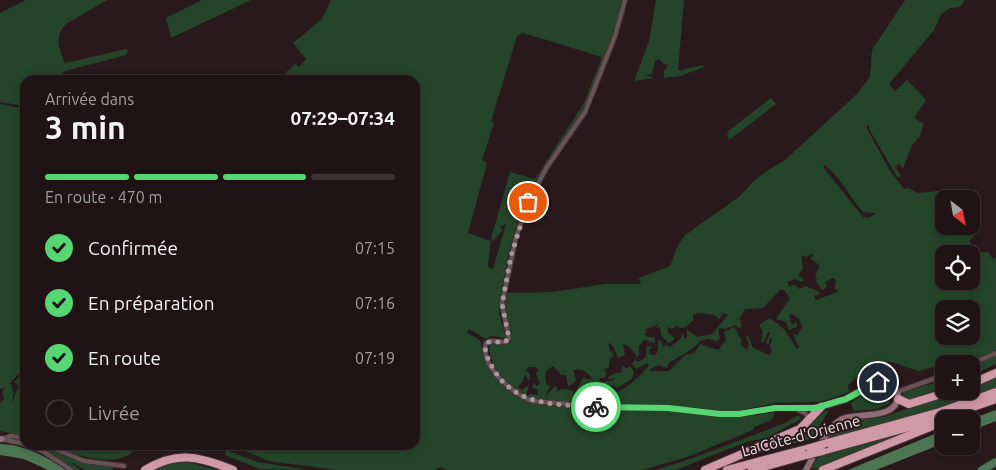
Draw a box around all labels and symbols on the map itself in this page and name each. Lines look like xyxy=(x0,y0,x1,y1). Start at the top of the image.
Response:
pin xyxy=(507,181,549,223)
north arrow xyxy=(935,190,980,235)
pin xyxy=(857,361,899,403)
courier xyxy=(571,382,621,432)
street label: La Côte-d'Orienne xyxy=(740,412,862,460)

